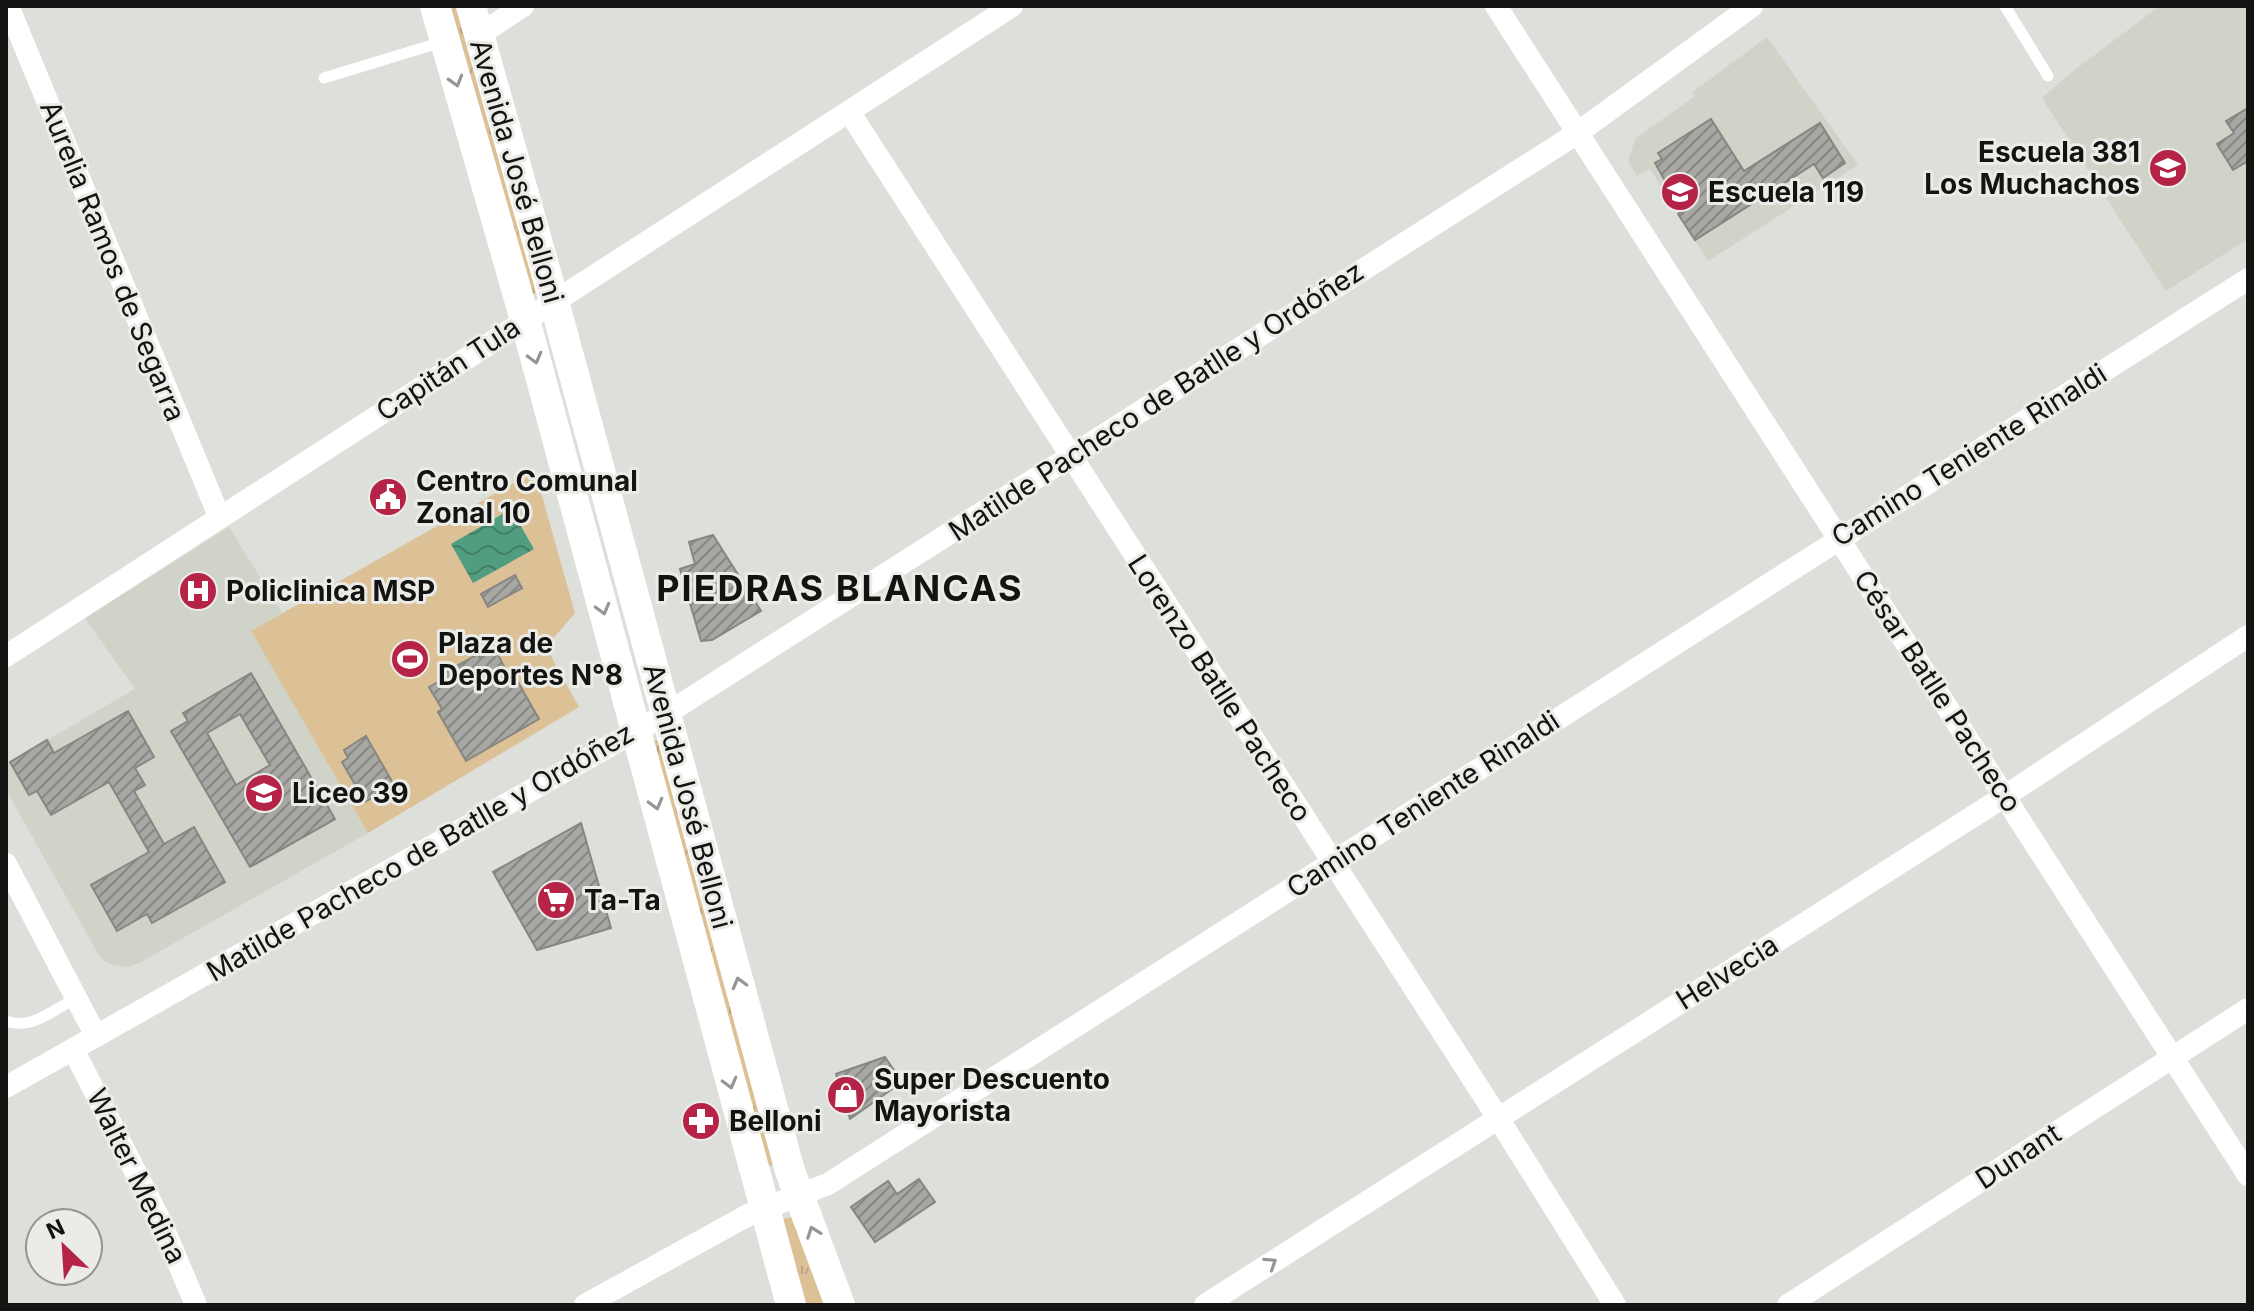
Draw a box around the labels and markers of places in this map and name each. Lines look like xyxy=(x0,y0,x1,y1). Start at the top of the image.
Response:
place label: Escuela 381 Los Muchachos xyxy=(1924,135,2140,201)
school or university icon: Escuela 381 Los Muchachos xyxy=(2147,147,2189,189)
school or university icon: Escuela 119 xyxy=(1659,171,1701,213)
place label: Escuela 119 xyxy=(1708,175,1864,209)
place label: Centro Comunal Zonal 10 xyxy=(416,464,638,530)
public building icon: Centro Comunal Zonal 10 xyxy=(367,476,409,518)
hospital icon: Policlinica MSP xyxy=(177,570,219,612)
place label: Policlinica MSP xyxy=(226,574,435,608)
place label: Plaza de Deportes N°8 xyxy=(438,626,623,692)
sports icon: Plaza de Deportes N°8 xyxy=(389,638,431,680)
school or university icon: Liceo 39 xyxy=(243,772,285,814)
place label: Liceo 39 xyxy=(292,776,409,810)
supermarket icon: Ta-Ta xyxy=(535,879,577,921)
place label: Ta-Ta xyxy=(584,883,661,917)
place label: Super Descuento Mayorista xyxy=(874,1062,1110,1128)
shop icon: Super Descuento Mayorista xyxy=(825,1074,867,1116)
pharmacy icon: Belloni xyxy=(680,1100,722,1142)
place label: Belloni xyxy=(729,1104,822,1138)

